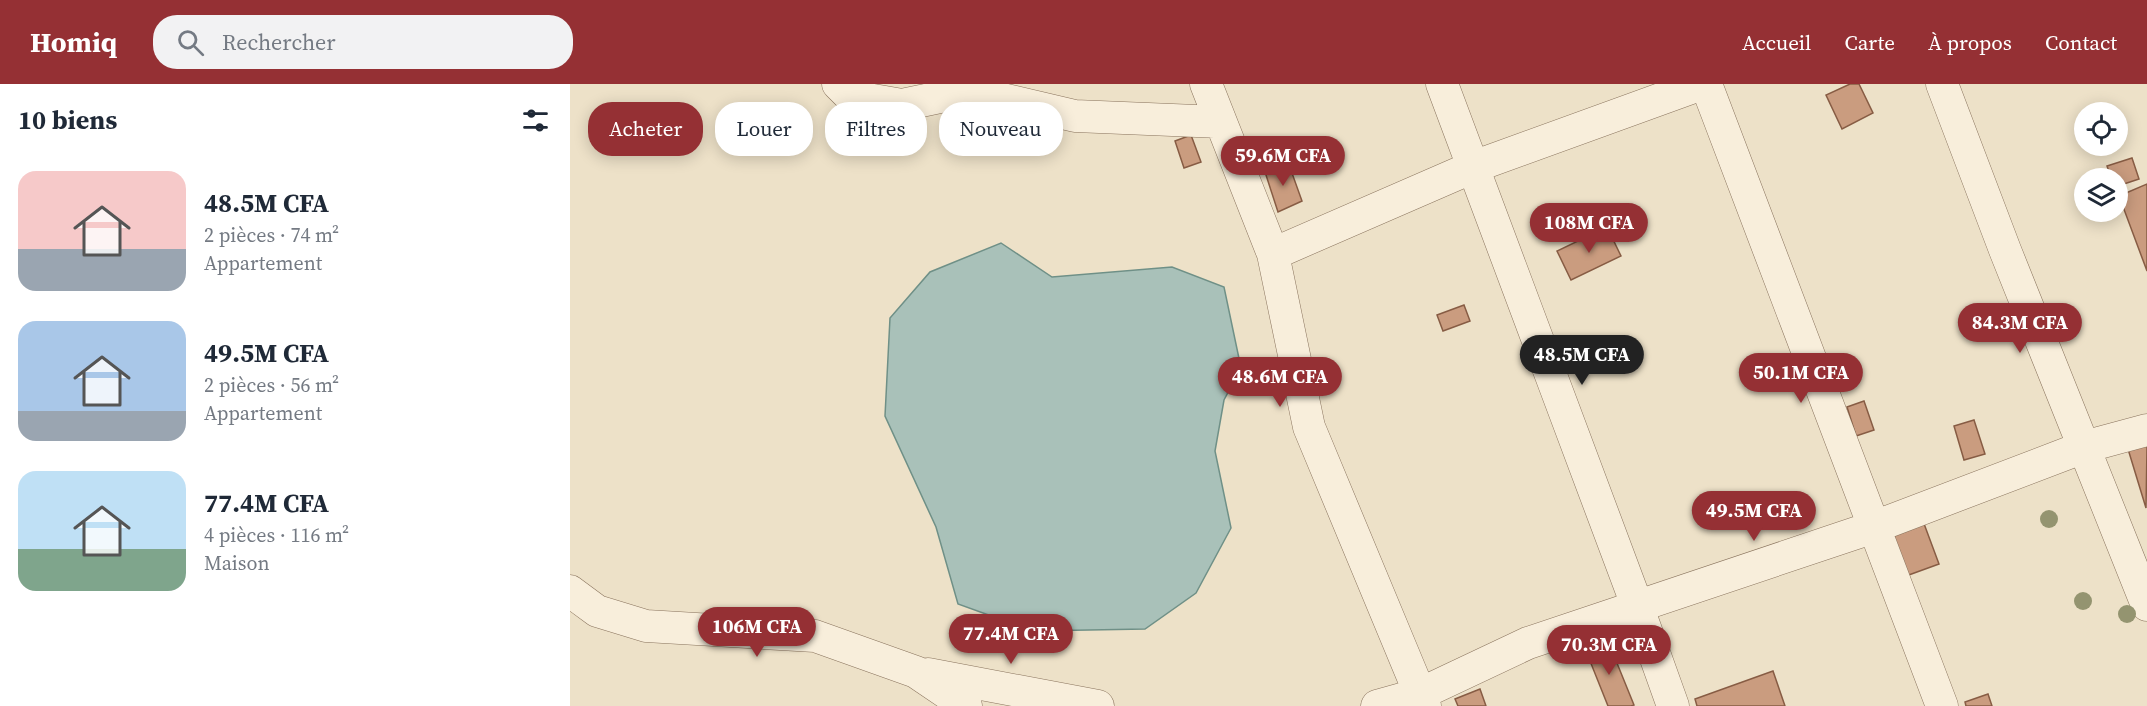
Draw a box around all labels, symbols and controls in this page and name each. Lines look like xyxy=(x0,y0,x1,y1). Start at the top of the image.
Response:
search box xyxy=(153,15,573,69)
text: Homiq xyxy=(30,23,117,61)
icon: search xyxy=(174,26,207,59)
text: Rechercher xyxy=(222,27,336,57)
text: Accueil xyxy=(1742,28,1811,57)
text: Carte xyxy=(1844,28,1895,57)
text: À propos xyxy=(1928,28,2012,57)
text: Contact xyxy=(2045,28,2117,57)
text: 10 biens xyxy=(18,102,117,138)
chip: Acheter xyxy=(588,102,703,156)
chip: Louer xyxy=(715,102,813,156)
chip: Filtres xyxy=(825,102,927,156)
chip: Nouveau xyxy=(939,102,1063,156)
map controls xyxy=(2074,102,2128,222)
button: locate xyxy=(2074,102,2128,156)
icon: filters xyxy=(519,104,552,137)
pin: 59.6M CFA xyxy=(1214,136,1352,187)
text: 59.6M CFA xyxy=(1235,141,1331,169)
button: layers xyxy=(2074,168,2128,222)
text: 48.5M CFA xyxy=(204,185,329,221)
icon: home xyxy=(66,195,138,267)
pin: 108M CFA xyxy=(1527,203,1651,254)
text: 108M CFA xyxy=(1544,208,1634,236)
text: 2 pièces · 74 m² xyxy=(204,221,339,249)
text: Appartement xyxy=(204,249,322,277)
pin: 84.3M CFA xyxy=(1951,303,2089,354)
text: 84.3M CFA xyxy=(1972,308,2068,336)
text: 49.5M CFA xyxy=(204,335,329,371)
pin: 48.5M CFA xyxy=(1513,335,1651,386)
text: 48.5M CFA xyxy=(1534,340,1630,368)
icon: home xyxy=(66,345,138,417)
pin: 50.1M CFA xyxy=(1732,353,1870,404)
pin: 48.6M CFA xyxy=(1211,357,1349,408)
text: 50.1M CFA xyxy=(1753,358,1849,386)
text: 48.6M CFA xyxy=(1232,362,1328,390)
text: 2 pièces · 56 m² xyxy=(204,371,339,399)
text: Appartement xyxy=(204,399,322,427)
text: 77.4M CFA xyxy=(204,485,329,521)
pin: 49.5M CFA xyxy=(1685,491,1823,542)
icon: home xyxy=(66,495,138,567)
text: 49.5M CFA xyxy=(1706,496,1802,524)
text: 4 pièces · 116 m² xyxy=(204,521,349,549)
text: Maison xyxy=(204,549,270,577)
pin: 106M CFA xyxy=(695,607,819,658)
text: 106M CFA xyxy=(712,612,802,640)
pin: 77.4M CFA xyxy=(942,614,1080,665)
text: 77.4M CFA xyxy=(963,619,1059,647)
pin: 70.3M CFA xyxy=(1540,625,1678,676)
text: 70.3M CFA xyxy=(1561,630,1657,658)

